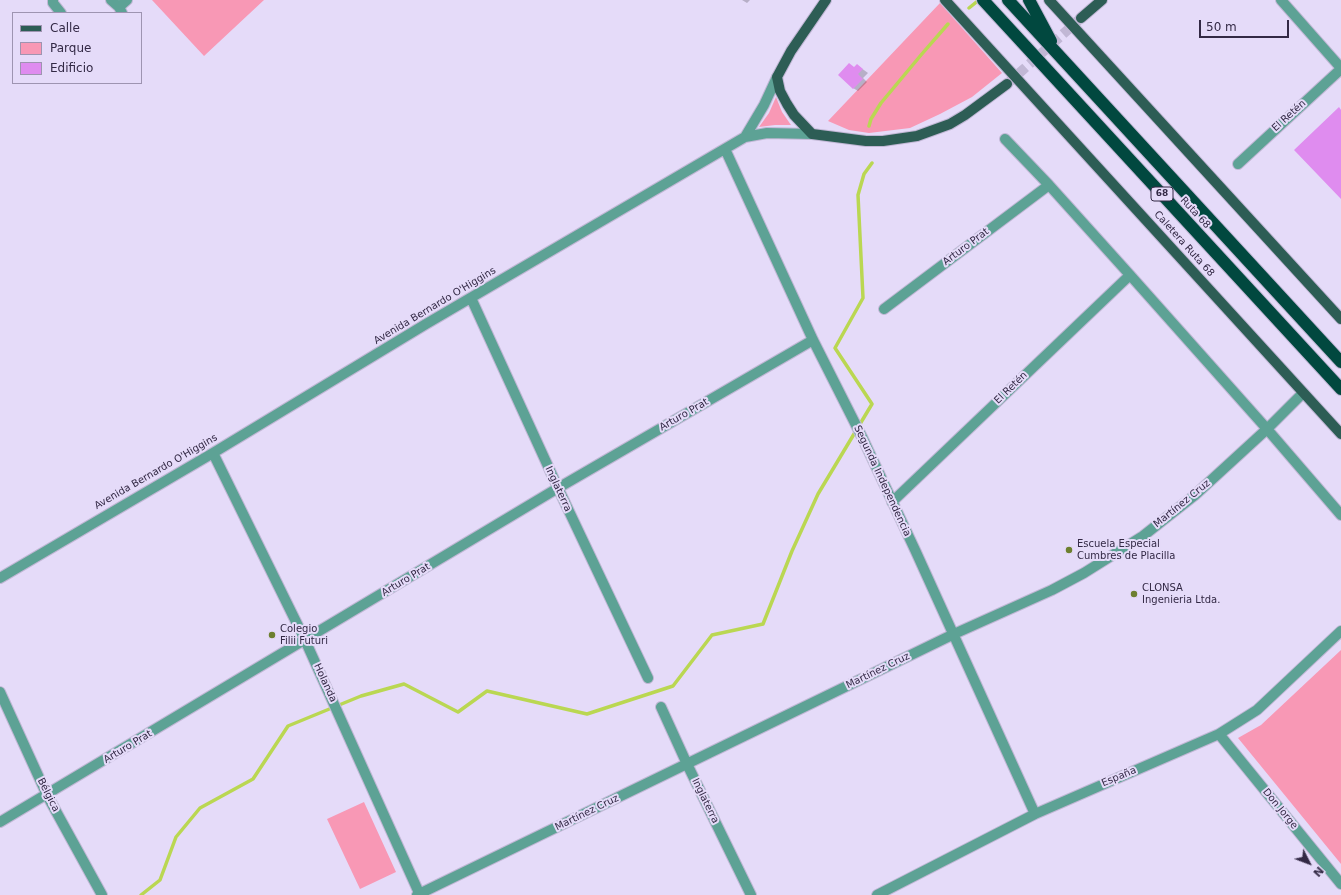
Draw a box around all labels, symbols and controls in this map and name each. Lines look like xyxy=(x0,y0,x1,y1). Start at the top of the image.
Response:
legend xyxy=(12,12,142,84)
scale bar xyxy=(1201,12,1291,38)
text: 50 m xyxy=(1206,20,1237,34)
text: Calle xyxy=(50,21,80,35)
text: Parque xyxy=(50,41,91,55)
text: Edificio xyxy=(50,61,93,75)
street label: El Retén xyxy=(1270,98,1308,134)
road number: 68 xyxy=(1151,187,1173,201)
street label: Ruta 68 xyxy=(1177,195,1213,231)
street label: Caletera Ruta 68 xyxy=(1151,209,1217,279)
street label: Arturo Prat xyxy=(941,226,991,268)
street label: Avenida Bernardo O'Higgins xyxy=(372,265,498,347)
street label: El Retén xyxy=(992,369,1030,407)
street label: Arturo Prat xyxy=(657,396,711,434)
street label: Segunda Independencia xyxy=(851,424,913,538)
street label: Avenida Bernardo O'Higgins xyxy=(92,432,220,512)
street label: Inglaterra xyxy=(542,464,574,514)
street label: Martínez Cruz xyxy=(1151,478,1213,530)
place label: Escuela Especial Cumbres de Placilla xyxy=(1077,538,1175,562)
marker: Escuela Especial Cumbres de Placilla xyxy=(1064,545,1074,555)
street label: Arturo Prat xyxy=(380,561,432,599)
place label: CLONSA Ingenieria Ltda. xyxy=(1142,582,1220,606)
marker: CLONSA Ingenieria Ltda. xyxy=(1129,589,1139,599)
place label: Colegio Filii Futuri xyxy=(280,623,328,646)
marker: Colegio Filii Futuri xyxy=(267,630,277,640)
street label: Martínez Cruz xyxy=(844,650,912,692)
street label: Holanda xyxy=(311,662,339,704)
street label: Arturo Prat xyxy=(102,728,154,766)
street label: España xyxy=(1100,764,1138,790)
street label: Bélgica xyxy=(34,776,62,814)
street label: Inglaterra xyxy=(689,776,721,826)
street label: Don Jorge xyxy=(1260,786,1300,832)
street label: Martínez Cruz xyxy=(553,792,621,834)
north arrow xyxy=(1289,843,1329,883)
text: N xyxy=(1310,864,1326,879)

